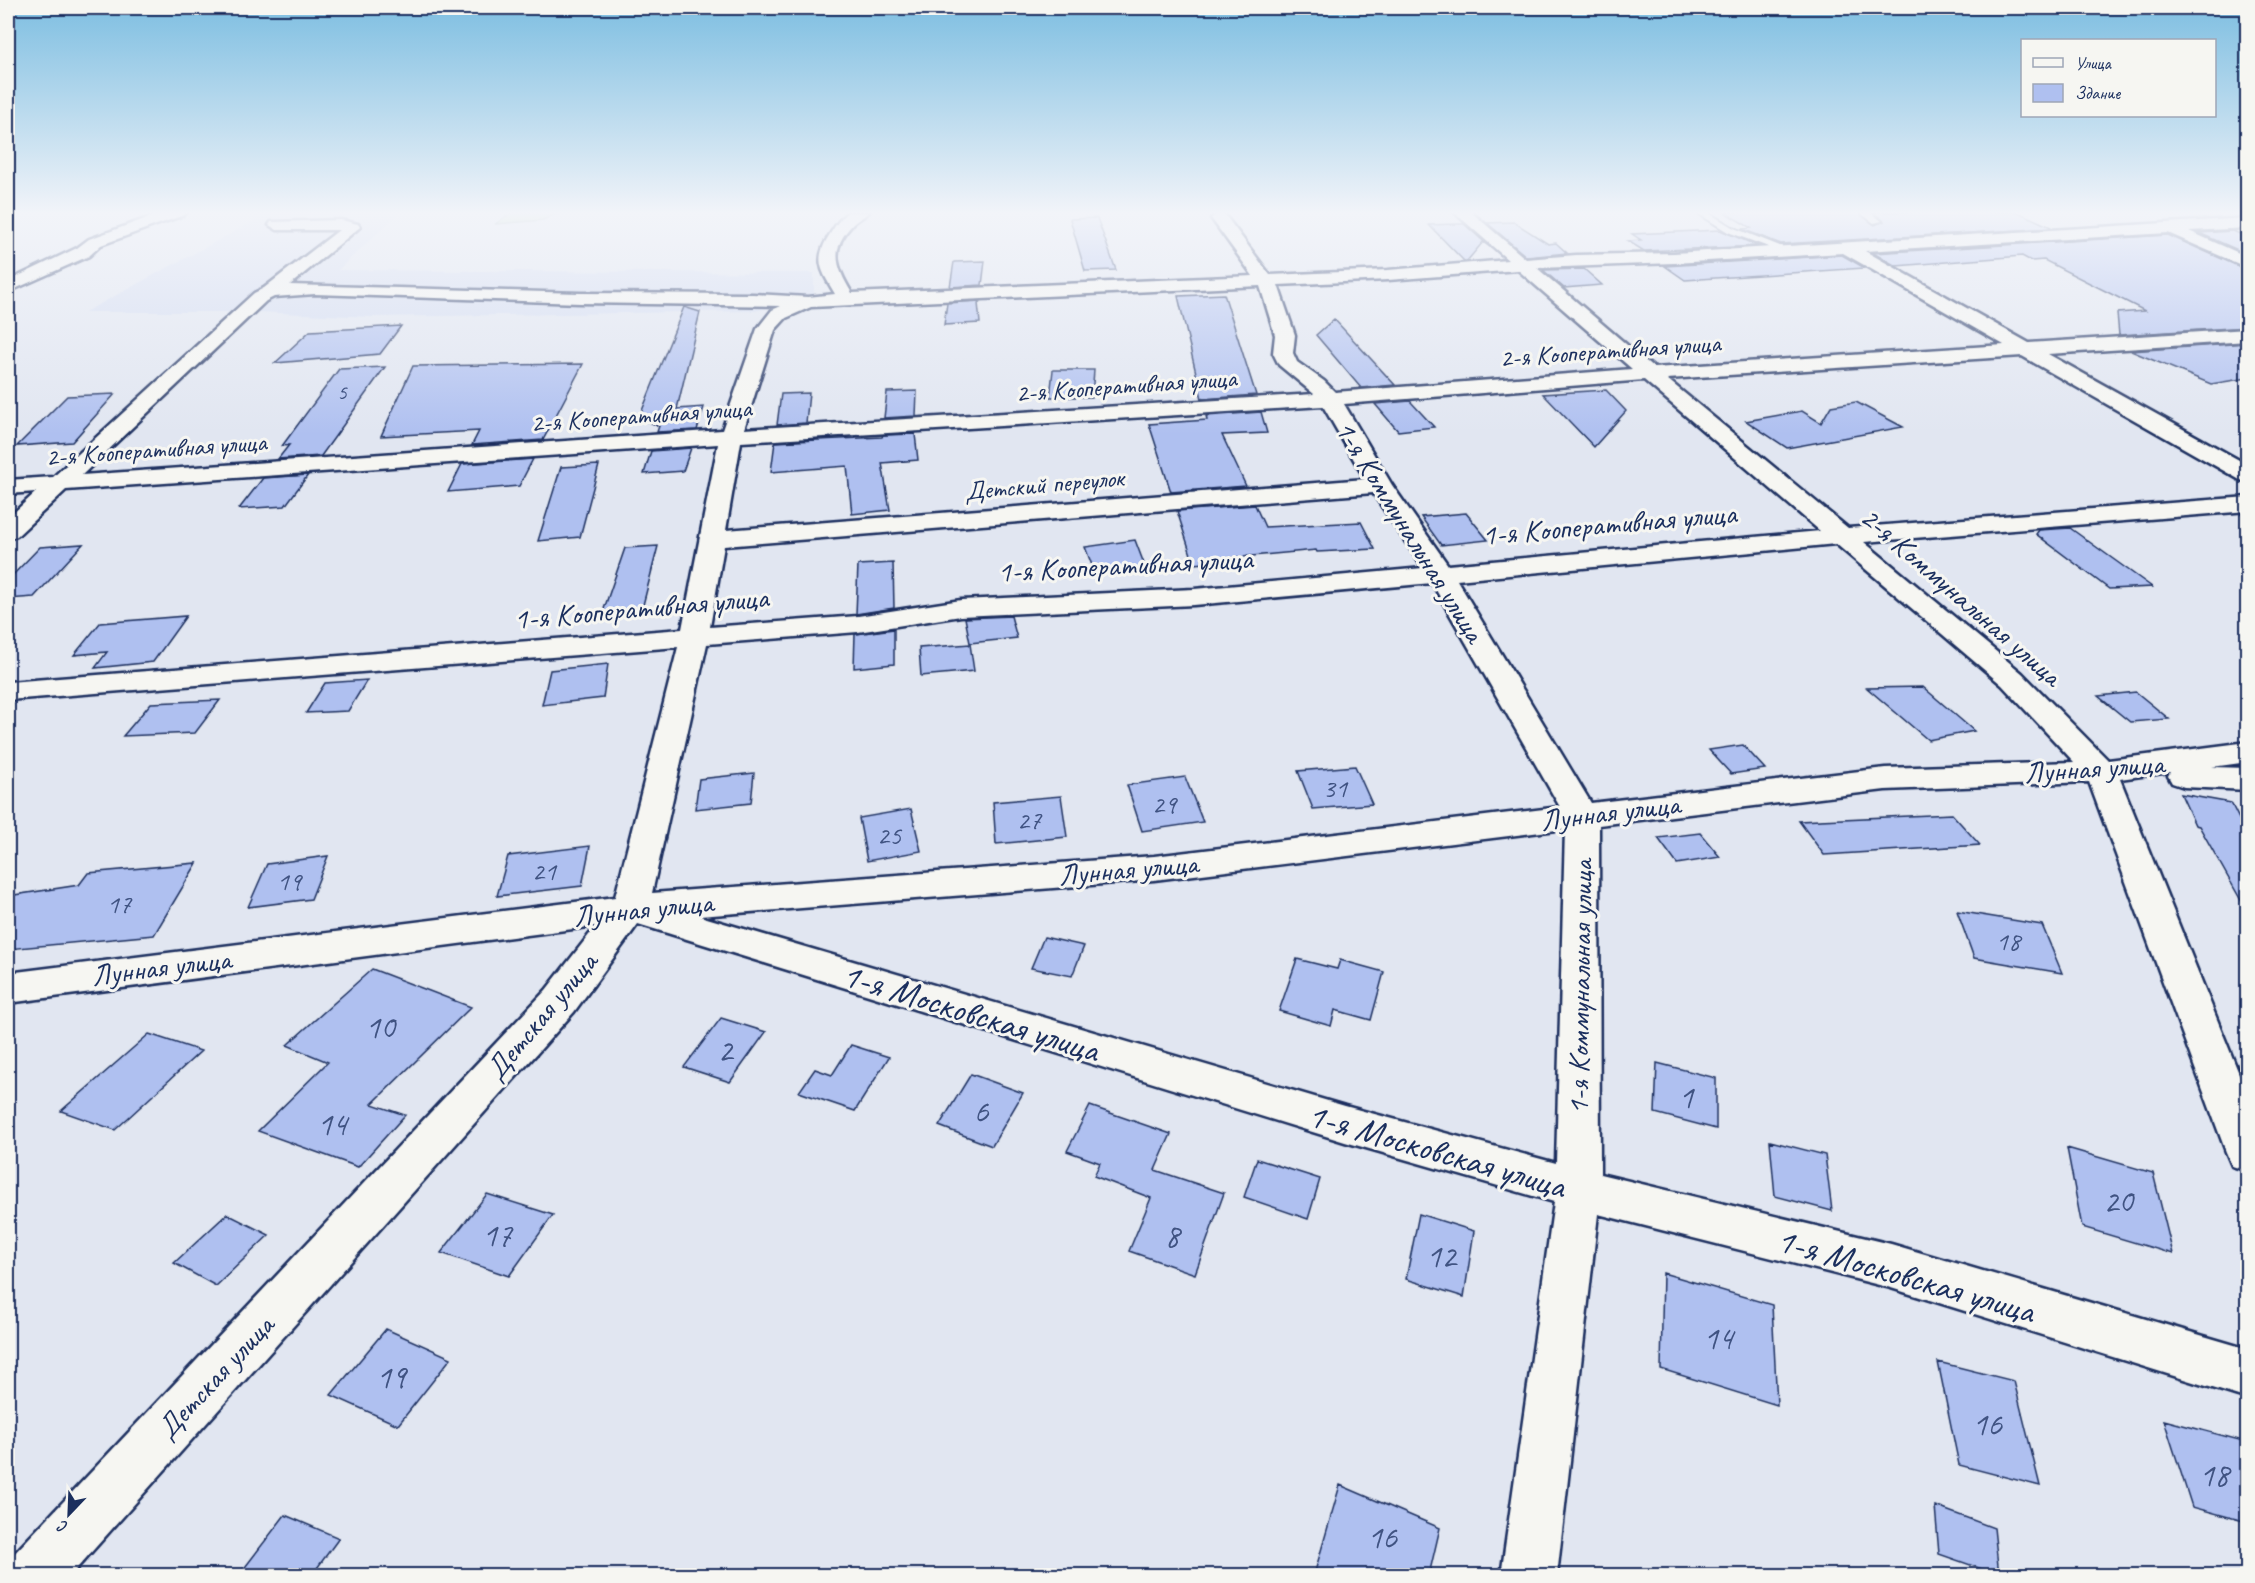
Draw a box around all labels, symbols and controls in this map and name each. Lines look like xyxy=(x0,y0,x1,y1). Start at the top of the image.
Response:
legend xyxy=(2021,39,2216,117)
text: Улица xyxy=(2075,52,2112,74)
text: Здание xyxy=(2075,82,2121,104)
street label: 2-я Кооперативная улица xyxy=(1499,326,1723,375)
street label: 2-я Кооперативная улица xyxy=(1015,361,1239,410)
house number: 5 xyxy=(337,378,348,406)
street label: 2-я Кооперативная улица xyxy=(530,391,754,440)
street label: 1-я Коммунальная улица xyxy=(1326,413,1495,652)
street label: 2-я Кооперативная улица xyxy=(45,425,269,474)
street label: Детский переулок xyxy=(963,461,1128,508)
street label: 1-я Кооперативная улица xyxy=(1480,494,1740,554)
street label: 2-я Коммунальная улица xyxy=(1852,498,2072,696)
street label: 1-я Кооперативная улица xyxy=(997,539,1255,591)
street label: 1-я Кооперативная улица xyxy=(512,578,772,638)
street label: Лунная улица xyxy=(2023,744,2168,792)
house number: 31 xyxy=(1323,771,1349,805)
street label: Лунная улица xyxy=(1538,784,1684,839)
house number: 29 xyxy=(1152,787,1178,821)
house number: 27 xyxy=(1017,803,1043,837)
house number: 25 xyxy=(877,818,903,852)
street label: Лунная улица xyxy=(1057,844,1202,894)
house number: 21 xyxy=(532,854,558,888)
street label: 1-я Коммунальная улица xyxy=(1559,856,1601,1115)
house number: 19 xyxy=(277,864,303,898)
street label: Лунная улица xyxy=(571,883,717,935)
house number: 17 xyxy=(107,887,133,921)
house number: 18 xyxy=(1996,924,2023,958)
street label: Лунная улица xyxy=(89,939,235,994)
street label: Детская улица xyxy=(476,942,607,1088)
street label: 1-я Московская улица xyxy=(837,951,1107,1074)
house number: 10 xyxy=(365,1006,397,1048)
house number: 2 xyxy=(718,1029,736,1071)
house number: 1 xyxy=(1679,1076,1696,1118)
house number: 6 xyxy=(974,1090,990,1132)
street label: 1-я Московская улица xyxy=(1302,1091,1573,1209)
house number: 14 xyxy=(317,1103,350,1145)
house number: 20 xyxy=(2103,1180,2135,1222)
house number: 17 xyxy=(482,1214,514,1256)
house number: 8 xyxy=(1165,1215,1183,1257)
street label: 1-я Московская улица xyxy=(1771,1216,2042,1334)
house number: 12 xyxy=(1426,1235,1459,1277)
street label: Детская улица xyxy=(148,1305,284,1447)
house number: 14 xyxy=(1703,1317,1736,1359)
house number: 19 xyxy=(376,1356,409,1398)
house number: 16 xyxy=(1972,1403,2003,1445)
house number: 18 xyxy=(2199,1454,2232,1496)
north arrow xyxy=(39,1484,99,1544)
text: С xyxy=(54,1515,71,1538)
house number: 16 xyxy=(1367,1516,1398,1558)

